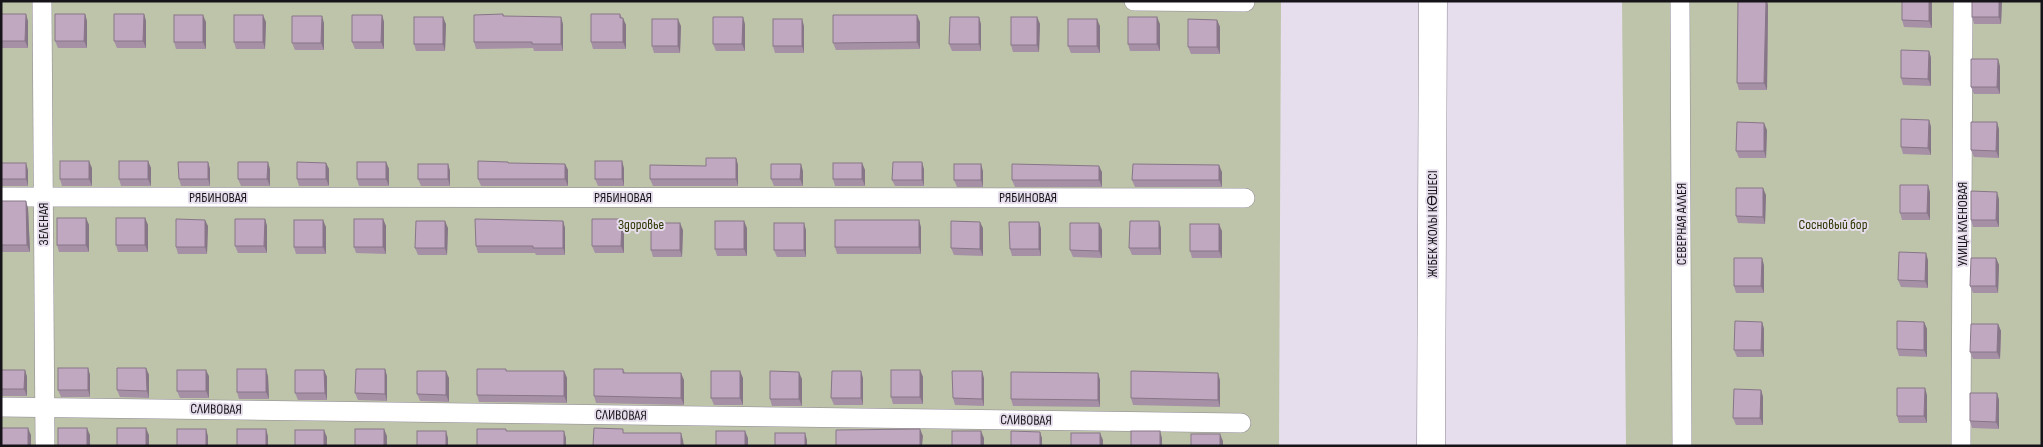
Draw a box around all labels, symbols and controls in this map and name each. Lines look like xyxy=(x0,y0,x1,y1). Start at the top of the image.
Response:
street label: ЖІБЕК ЖОЛЫ КӨШЕСІ xyxy=(1424,170,1441,278)
street label: УЛИЦА КЛЕНОВАЯ xyxy=(1954,182,1971,266)
street label: СЕВЕРНАЯ АЛЛЕЯ xyxy=(1673,183,1690,265)
street label: РЯБИНОВАЯ xyxy=(189,189,247,206)
street label: РЯБИНОВАЯ xyxy=(594,189,652,206)
street label: РЯБИНОВАЯ xyxy=(999,189,1057,206)
street label: ЗЕЛЕНАЯ xyxy=(35,203,52,245)
park label: Здоровье xyxy=(618,216,664,233)
park label: Сосновый бор xyxy=(1799,216,1868,233)
street label: СЛИВОВАЯ xyxy=(190,400,242,418)
street label: СЛИВОВАЯ xyxy=(595,406,647,424)
street label: СЛИВОВАЯ xyxy=(1000,411,1052,429)

